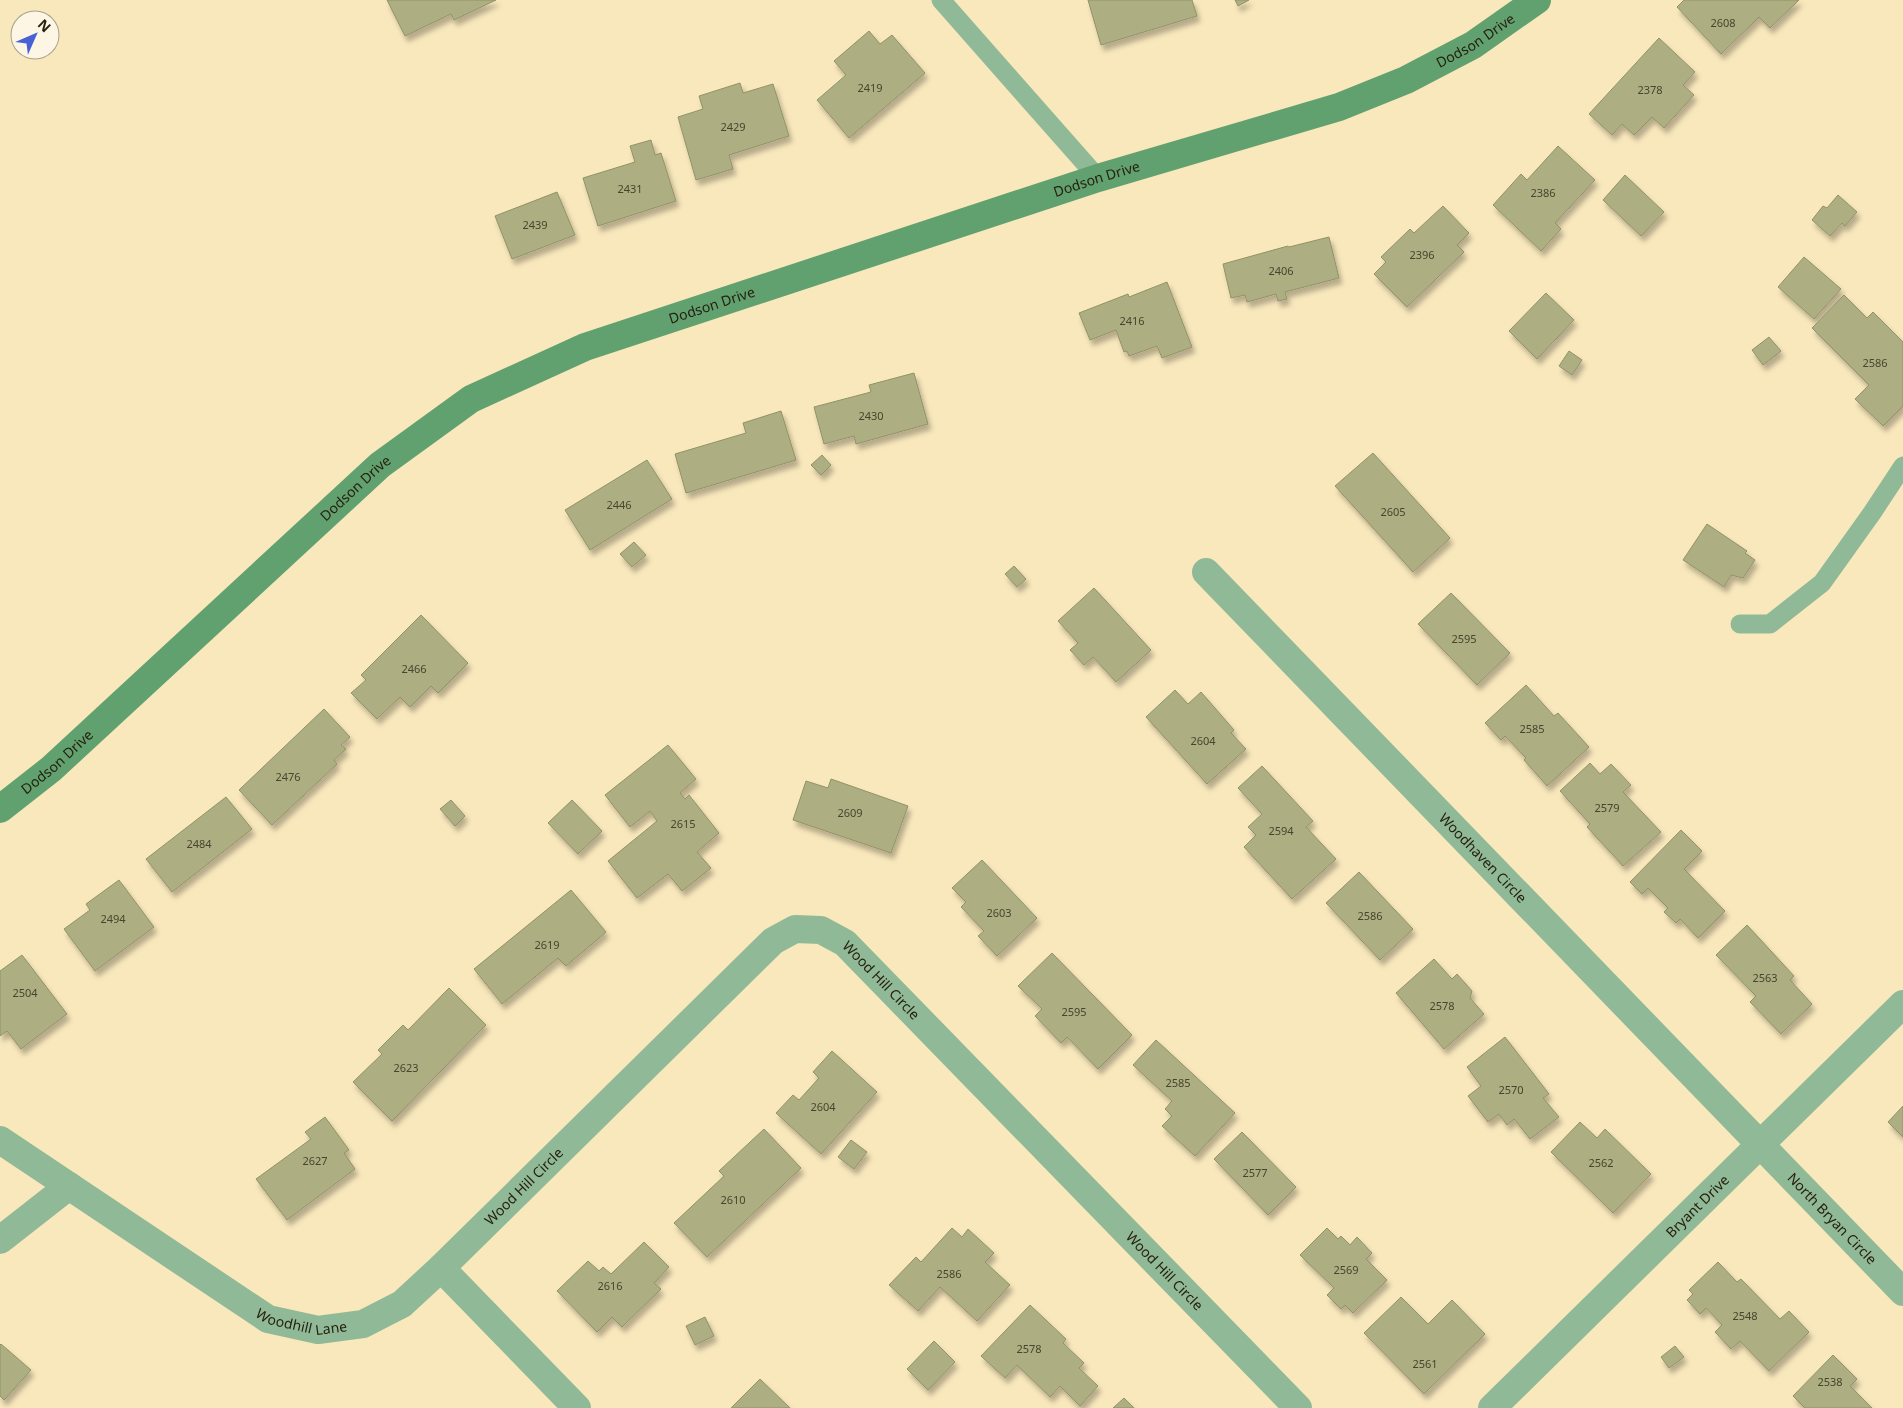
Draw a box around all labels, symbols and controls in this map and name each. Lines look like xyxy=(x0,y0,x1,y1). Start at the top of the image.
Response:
street label: Dodson Drive xyxy=(1433,9,1518,72)
north arrow xyxy=(10,10,60,60)
text: N xyxy=(34,15,55,36)
house number: 2608 xyxy=(1710,15,1736,30)
house number: 2419 xyxy=(857,80,883,95)
house number: 2378 xyxy=(1637,82,1663,97)
house number: 2429 xyxy=(720,119,746,134)
street label: Dodson Drive xyxy=(1051,156,1142,201)
house number: 2431 xyxy=(617,181,643,196)
house number: 2386 xyxy=(1530,185,1556,200)
house number: 2439 xyxy=(522,217,548,232)
house number: 2396 xyxy=(1409,247,1435,262)
house number: 2406 xyxy=(1268,263,1294,278)
street label: Dodson Drive xyxy=(666,282,757,328)
house number: 2416 xyxy=(1119,313,1145,328)
house number: 2586 xyxy=(1862,355,1888,370)
house number: 2430 xyxy=(858,408,884,423)
street label: Dodson Drive xyxy=(316,450,394,525)
house number: 2446 xyxy=(606,497,632,512)
house number: 2605 xyxy=(1380,504,1406,519)
house number: 2595 xyxy=(1451,631,1477,646)
house number: 2466 xyxy=(401,661,427,676)
house number: 2585 xyxy=(1519,721,1545,736)
street label: Dodson Drive xyxy=(17,725,97,798)
house number: 2604 xyxy=(1190,733,1216,748)
house number: 2476 xyxy=(275,769,301,784)
house number: 2579 xyxy=(1594,800,1620,815)
house number: 2609 xyxy=(837,805,863,820)
street label: Woodhaven Circle xyxy=(1435,808,1531,907)
house number: 2615 xyxy=(670,816,696,831)
house number: 2594 xyxy=(1268,823,1294,838)
house number: 2484 xyxy=(186,836,212,851)
house number: 2603 xyxy=(986,905,1012,920)
house number: 2586 xyxy=(1357,908,1383,923)
house number: 2494 xyxy=(100,911,126,926)
street label: Wood Hill Circle xyxy=(839,936,924,1023)
house number: 2619 xyxy=(534,937,560,952)
house number: 2563 xyxy=(1752,970,1778,985)
house number: 2504 xyxy=(12,985,38,1000)
house number: 2578 xyxy=(1429,998,1455,1013)
house number: 2595 xyxy=(1061,1004,1087,1019)
house number: 2623 xyxy=(393,1060,419,1075)
house number: 2585 xyxy=(1165,1075,1191,1090)
house number: 2570 xyxy=(1498,1082,1524,1097)
house number: 2604 xyxy=(810,1099,836,1114)
street label: Wood Hill Circle xyxy=(480,1143,567,1229)
house number: 2627 xyxy=(302,1153,328,1168)
house number: 2562 xyxy=(1588,1155,1614,1170)
house number: 2577 xyxy=(1242,1165,1268,1180)
street label: North Bryan Circle xyxy=(1784,1168,1881,1268)
street label: Bryant Drive xyxy=(1661,1170,1733,1241)
house number: 2610 xyxy=(720,1192,746,1207)
street label: Wood Hill Circle xyxy=(1122,1227,1208,1314)
house number: 2569 xyxy=(1333,1262,1359,1277)
house number: 2586 xyxy=(936,1266,962,1281)
house number: 2616 xyxy=(597,1278,623,1293)
street label: Woodhill Lane xyxy=(252,1304,348,1339)
house number: 2548 xyxy=(1732,1308,1758,1323)
house number: 2578 xyxy=(1016,1341,1042,1356)
house number: 2561 xyxy=(1412,1356,1438,1371)
house number: 2538 xyxy=(1817,1374,1843,1389)

